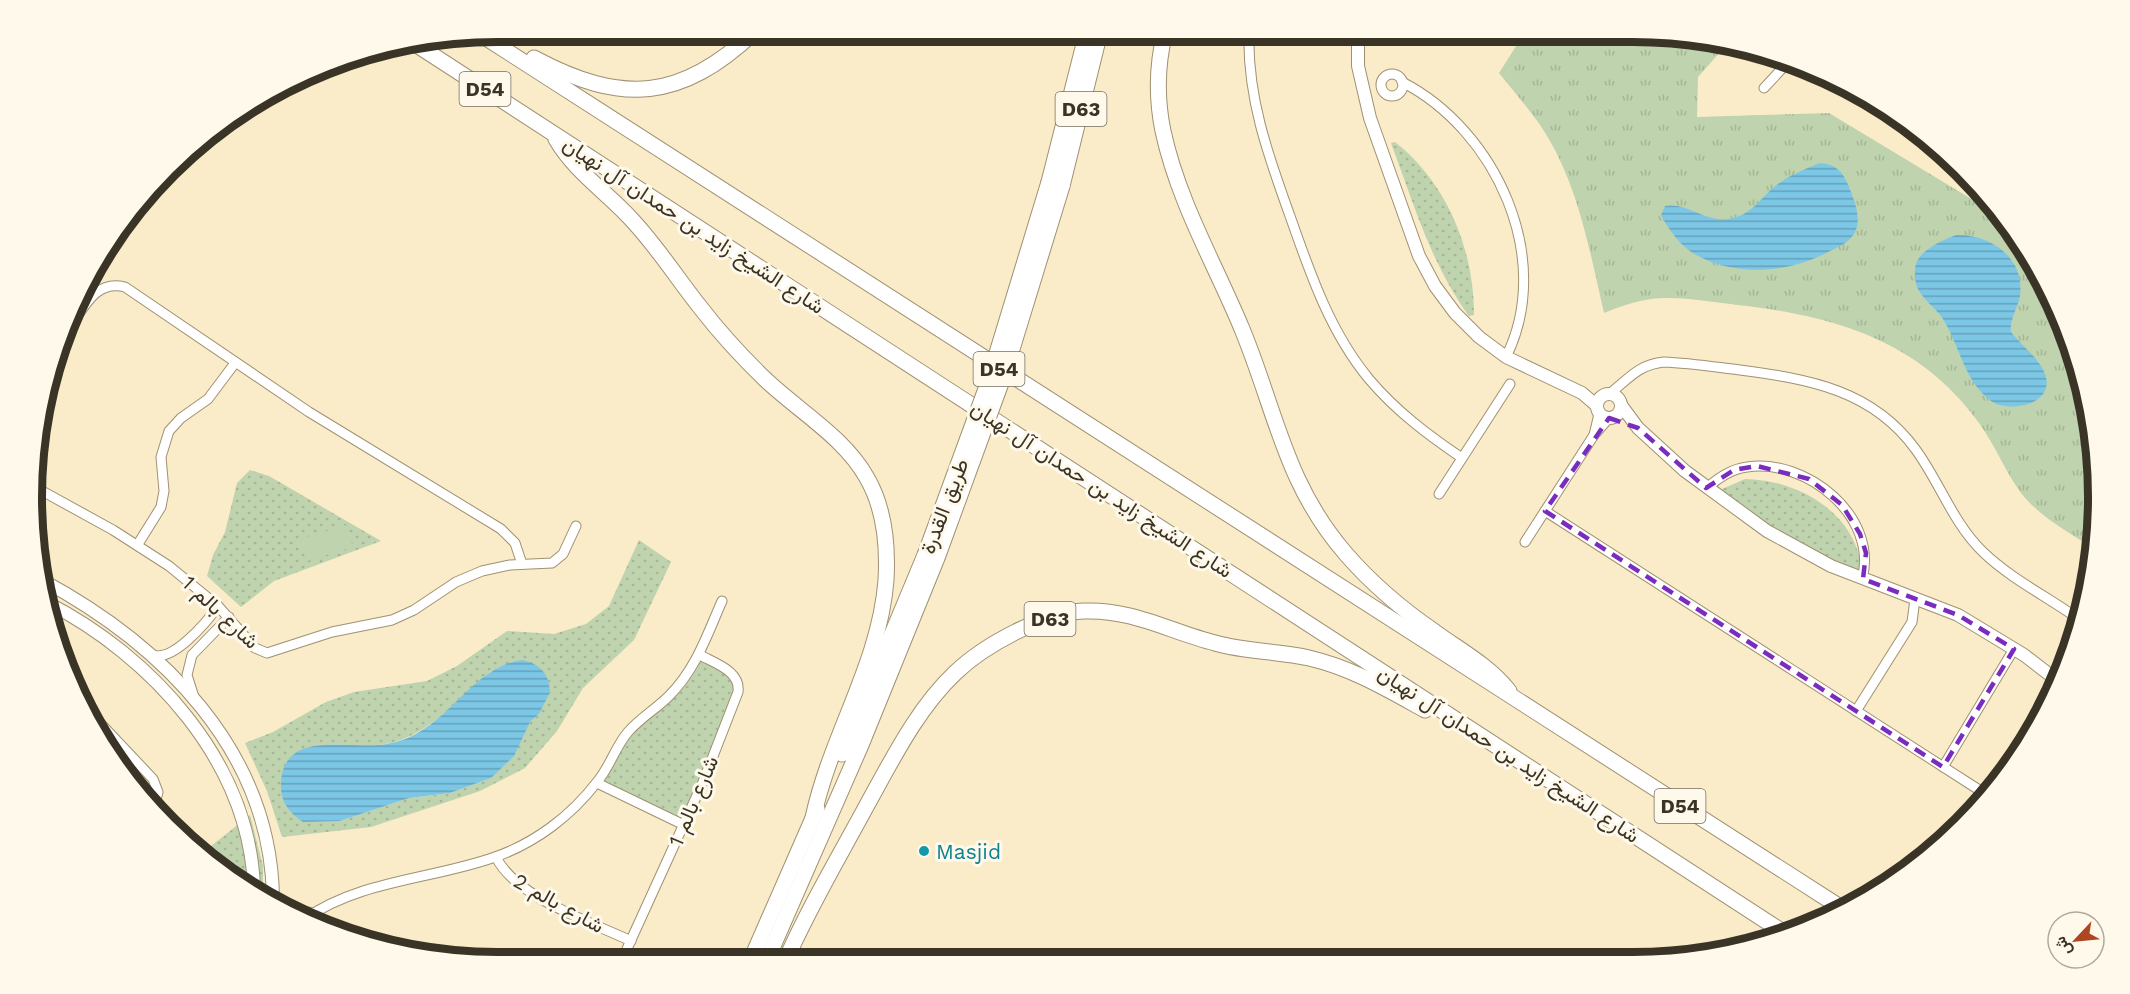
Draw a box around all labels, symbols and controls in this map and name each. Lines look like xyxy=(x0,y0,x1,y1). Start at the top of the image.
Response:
road number: D54 xyxy=(460,72,510,106)
road number: D63 xyxy=(1056,92,1106,126)
street label: شارع الشيخ زايد بن حمدان آل نهيان xyxy=(558,131,829,321)
road number: D54 xyxy=(974,352,1024,386)
street label: شارع الشيخ زايد بن حمدان آل نهيان xyxy=(966,395,1237,585)
street label: طريق القدرة xyxy=(914,455,974,557)
street label: شارع بالم 1 xyxy=(176,570,265,655)
road number: D63 xyxy=(1024,602,1076,636)
street label: شارع الشيخ زايد بن حمدان آل نهيان xyxy=(1373,660,1644,850)
street label: شارع بالم 1 xyxy=(663,752,725,851)
road number: D54 xyxy=(1654,789,1706,823)
place label: Masjid xyxy=(936,839,1001,864)
marker: Masjid xyxy=(917,844,931,858)
street label: شارع بالم 2 xyxy=(508,868,609,940)
north arrow xyxy=(2046,910,2106,970)
text: ش xyxy=(2050,934,2076,959)

